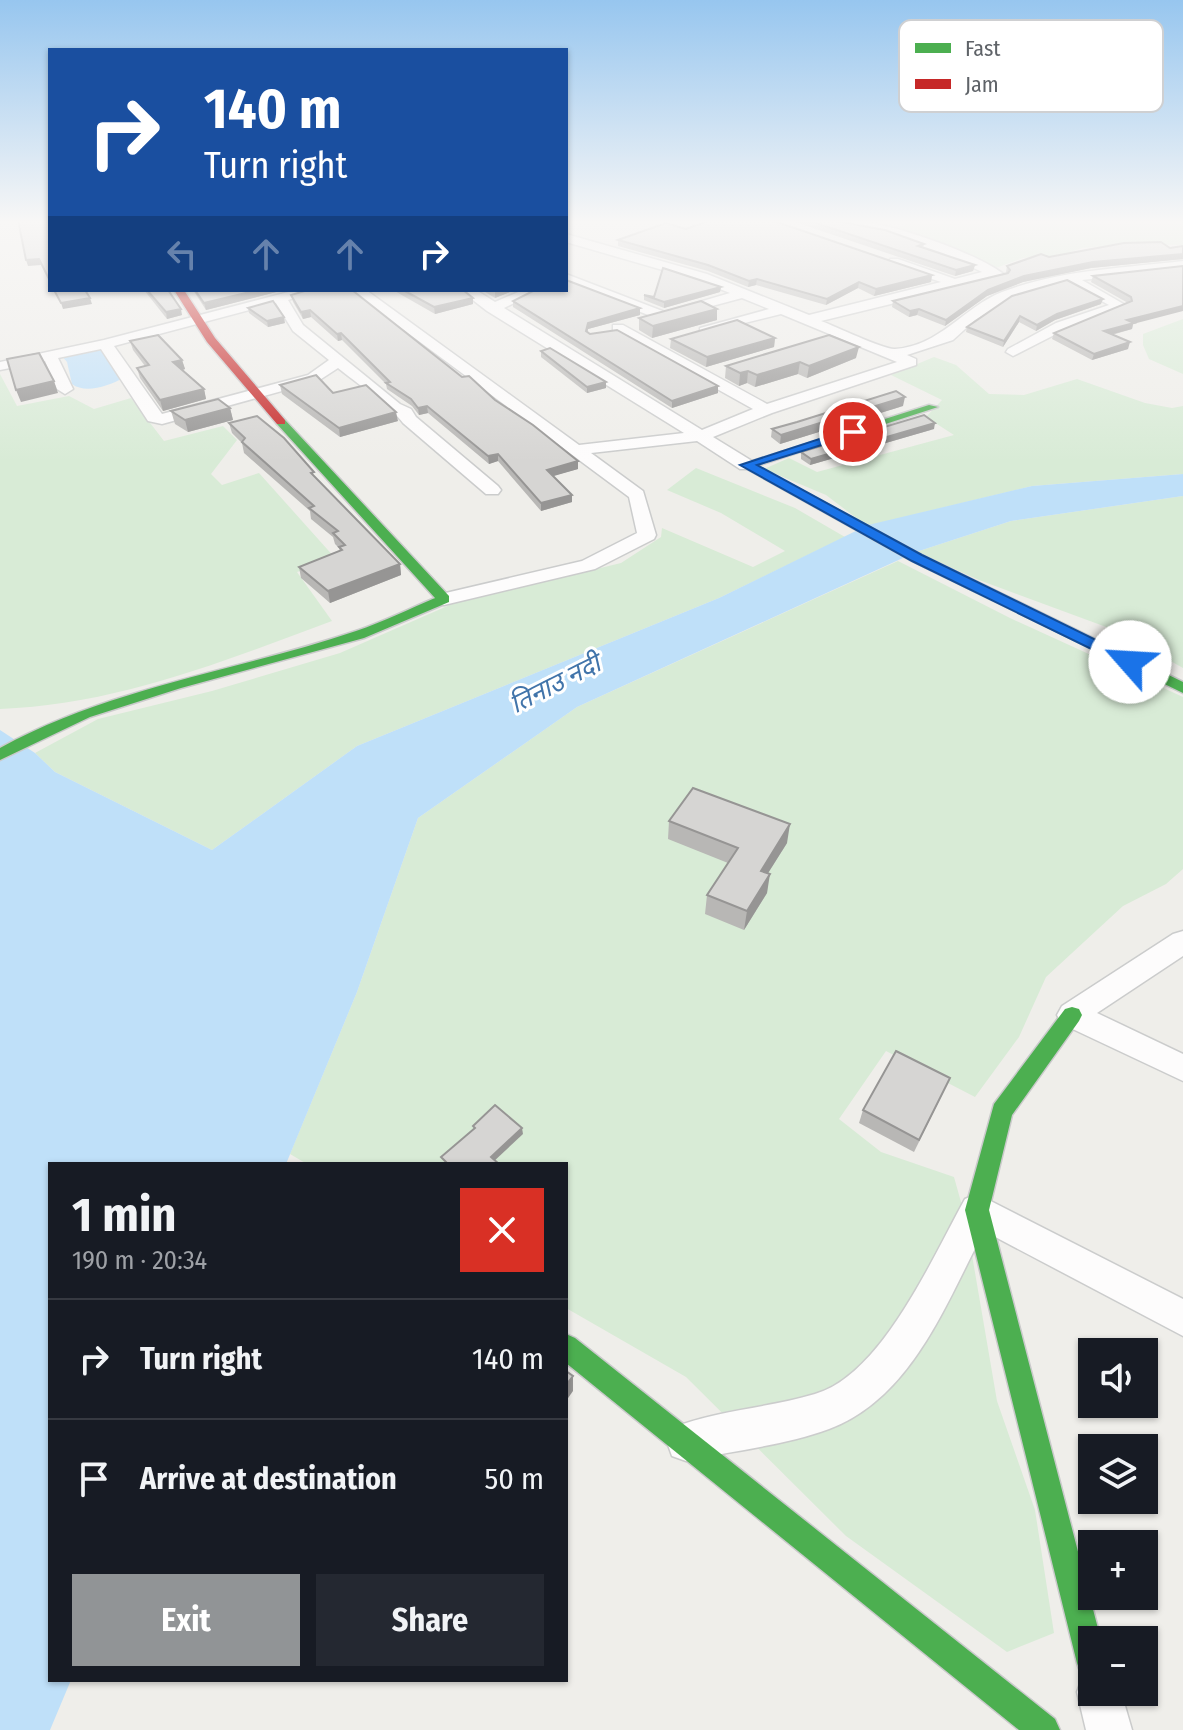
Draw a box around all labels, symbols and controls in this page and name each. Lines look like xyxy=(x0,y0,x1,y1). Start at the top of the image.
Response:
legend xyxy=(899,20,1163,112)
text: Fast xyxy=(965,35,1001,62)
text: Jam xyxy=(965,71,999,98)
text: 140 m xyxy=(204,76,341,143)
icon: right xyxy=(72,80,176,184)
text: Turn right xyxy=(204,144,347,188)
icon: left xyxy=(160,232,204,276)
icon: ahead xyxy=(244,232,288,276)
icon: ahead xyxy=(328,232,372,276)
icon: right xyxy=(412,232,456,276)
pin xyxy=(819,398,887,466)
icon: arrive xyxy=(831,410,875,454)
position arrow xyxy=(1088,620,1172,704)
water label: तिनाउ नदी xyxy=(504,646,610,720)
text: 1 min xyxy=(72,1186,177,1244)
button: close xyxy=(460,1188,544,1272)
text: 190 m · 20:34 xyxy=(72,1245,207,1276)
icon: right xyxy=(72,1337,116,1381)
map controls xyxy=(1078,1338,1158,1706)
button: sound xyxy=(1078,1338,1158,1418)
text: Turn right xyxy=(140,1341,262,1377)
text: 140 m xyxy=(472,1341,544,1377)
button: layers xyxy=(1078,1434,1158,1514)
icon: arrive xyxy=(72,1457,116,1501)
text: Arrive at destination xyxy=(140,1461,397,1497)
text: 50 m xyxy=(484,1461,544,1497)
button: + xyxy=(1078,1530,1158,1610)
button: Exit xyxy=(72,1574,300,1666)
button: Share xyxy=(316,1574,544,1666)
button: − xyxy=(1078,1626,1158,1706)

